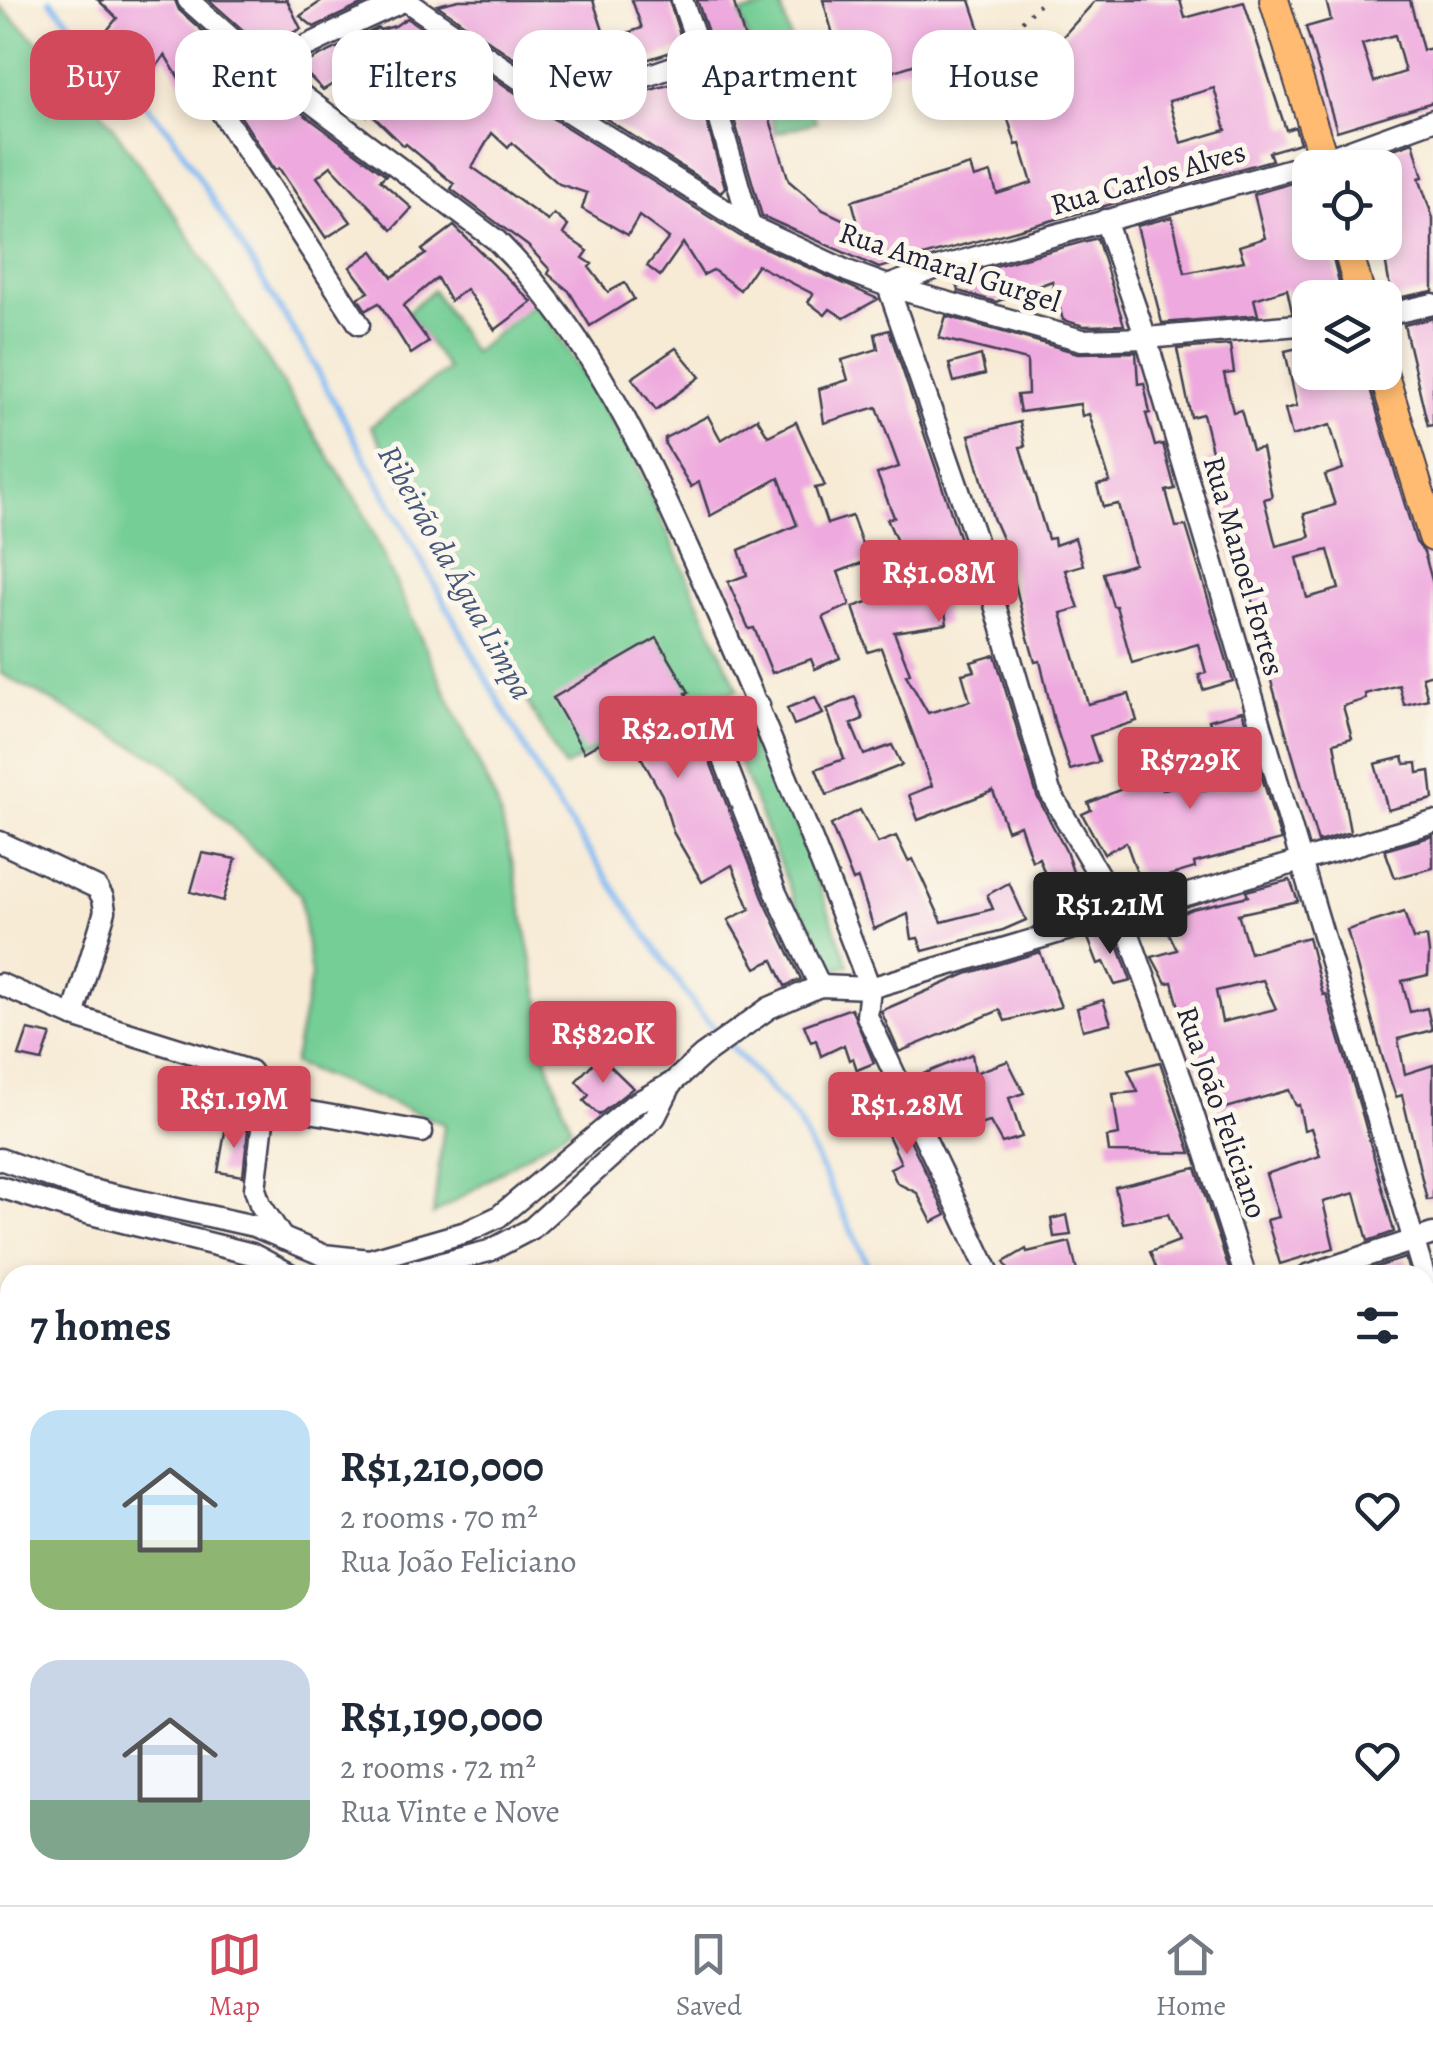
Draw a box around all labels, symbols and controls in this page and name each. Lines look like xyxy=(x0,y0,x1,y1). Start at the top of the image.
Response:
chip: Buy xyxy=(30,30,155,120)
chip: Rent xyxy=(175,30,312,120)
chip: Filters xyxy=(332,30,493,120)
chip: New xyxy=(513,30,647,120)
chip: Apartment xyxy=(667,30,892,120)
chip: House xyxy=(912,30,1074,120)
street label: Rua Carlos Alves xyxy=(1046,131,1250,225)
map controls xyxy=(1292,150,1402,390)
button: locate xyxy=(1292,150,1402,260)
street label: Rua Amaral Gurgel xyxy=(834,212,1066,322)
button: layers xyxy=(1292,280,1402,390)
water label: Ribeirão da Água Limpa xyxy=(368,437,544,708)
street label: Rua Manoel Fortes xyxy=(1194,452,1294,680)
pin: R$1.08M xyxy=(847,540,1031,625)
text: R$1.08M xyxy=(882,550,996,594)
pin: R$2.01M xyxy=(586,696,770,781)
text: R$2.01M xyxy=(621,706,735,750)
pin: R$729K xyxy=(1109,727,1271,812)
text: R$729K xyxy=(1140,737,1240,781)
pin: R$1.21M xyxy=(1018,872,1202,957)
text: R$1.21M xyxy=(1055,882,1165,926)
pin: R$820K xyxy=(522,1001,684,1086)
street label: Rua João Feliciano xyxy=(1167,1001,1277,1223)
text: R$820K xyxy=(551,1011,655,1055)
pin: R$1.19M xyxy=(142,1066,326,1151)
pin: R$1.28M xyxy=(815,1072,999,1157)
text: R$1.19M xyxy=(180,1076,288,1120)
text: R$1.28M xyxy=(850,1082,964,1126)
text: 7 homes xyxy=(30,1297,171,1354)
icon: filters xyxy=(1350,1298,1405,1353)
text: R$1,210,000 xyxy=(340,1438,544,1495)
icon: home xyxy=(110,1450,230,1570)
icon: heart xyxy=(1350,1483,1405,1538)
text: 2 rooms · 70 m² xyxy=(340,1495,538,1539)
text: Rua João Feliciano xyxy=(340,1539,577,1583)
text: R$1,190,000 xyxy=(340,1688,543,1745)
icon: home xyxy=(110,1700,230,1820)
icon: heart xyxy=(1350,1733,1405,1788)
text: 2 rooms · 72 m² xyxy=(340,1745,536,1789)
text: Rua Vinte e Nove xyxy=(340,1789,560,1833)
tab: Map xyxy=(207,1927,262,2025)
tab: Saved xyxy=(676,1927,742,2025)
tab: Home xyxy=(1156,1927,1226,2025)

